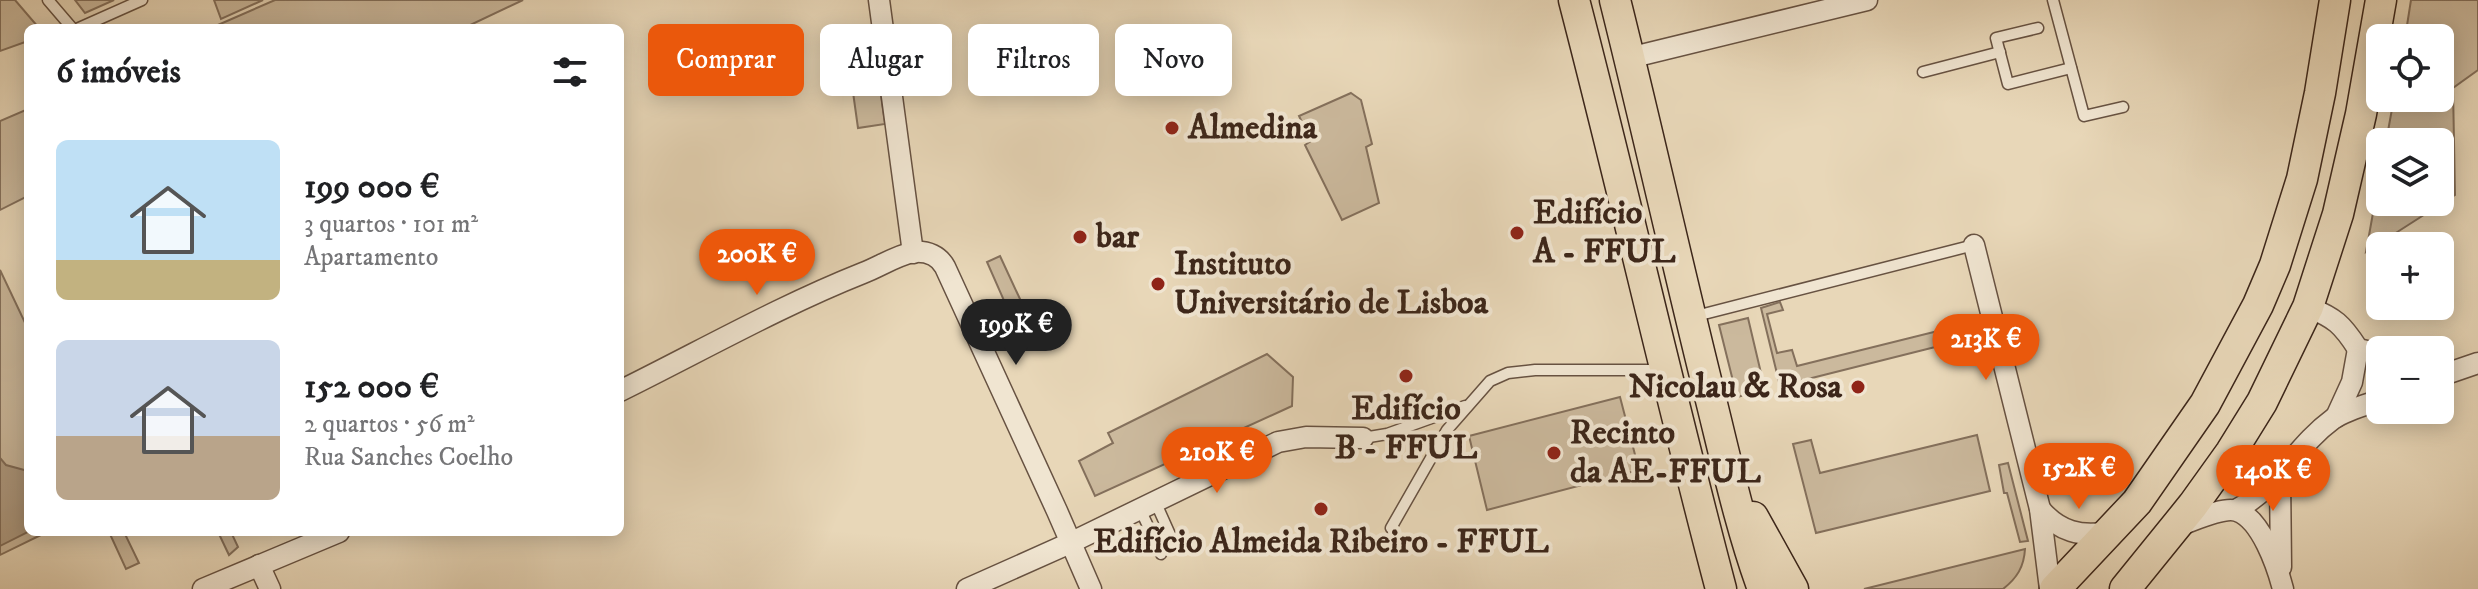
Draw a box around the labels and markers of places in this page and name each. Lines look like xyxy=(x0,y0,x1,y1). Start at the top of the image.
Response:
place label: Almedina xyxy=(1187,107,1318,149)
marker: Almedina xyxy=(1163,119,1181,137)
place label: Edifício A - FFUL xyxy=(1532,192,1676,273)
place label: bar xyxy=(1095,216,1139,258)
marker: Edifício A - FFUL xyxy=(1508,224,1526,242)
marker: bar xyxy=(1071,228,1089,246)
pin: 200K € xyxy=(692,229,822,297)
place label: Instituto Universitário de Lisboa xyxy=(1174,243,1489,324)
marker: Instituto Universitário de Lisboa xyxy=(1149,275,1167,293)
pin: 199K € xyxy=(951,299,1081,367)
pin: 213K € xyxy=(1921,314,2051,382)
place label: Nicolau & Rosa xyxy=(1629,366,1843,408)
marker: Edifício B - FFUL xyxy=(1397,367,1415,385)
marker: Nicolau & Rosa xyxy=(1849,378,1867,396)
place label: Edifício B - FFUL xyxy=(1335,388,1478,469)
place label: Recinto da AE-FFUL xyxy=(1570,412,1761,493)
pin: 210K € xyxy=(1152,427,1282,495)
pin: 152K € xyxy=(2014,443,2144,511)
marker: Recinto da AE-FFUL xyxy=(1545,444,1563,462)
pin: 140K € xyxy=(2208,445,2338,513)
marker: Edifício Almeida Ribeiro - FFUL xyxy=(1312,500,1330,518)
place label: Edifício Almeida Ribeiro - FFUL xyxy=(1093,521,1549,563)

